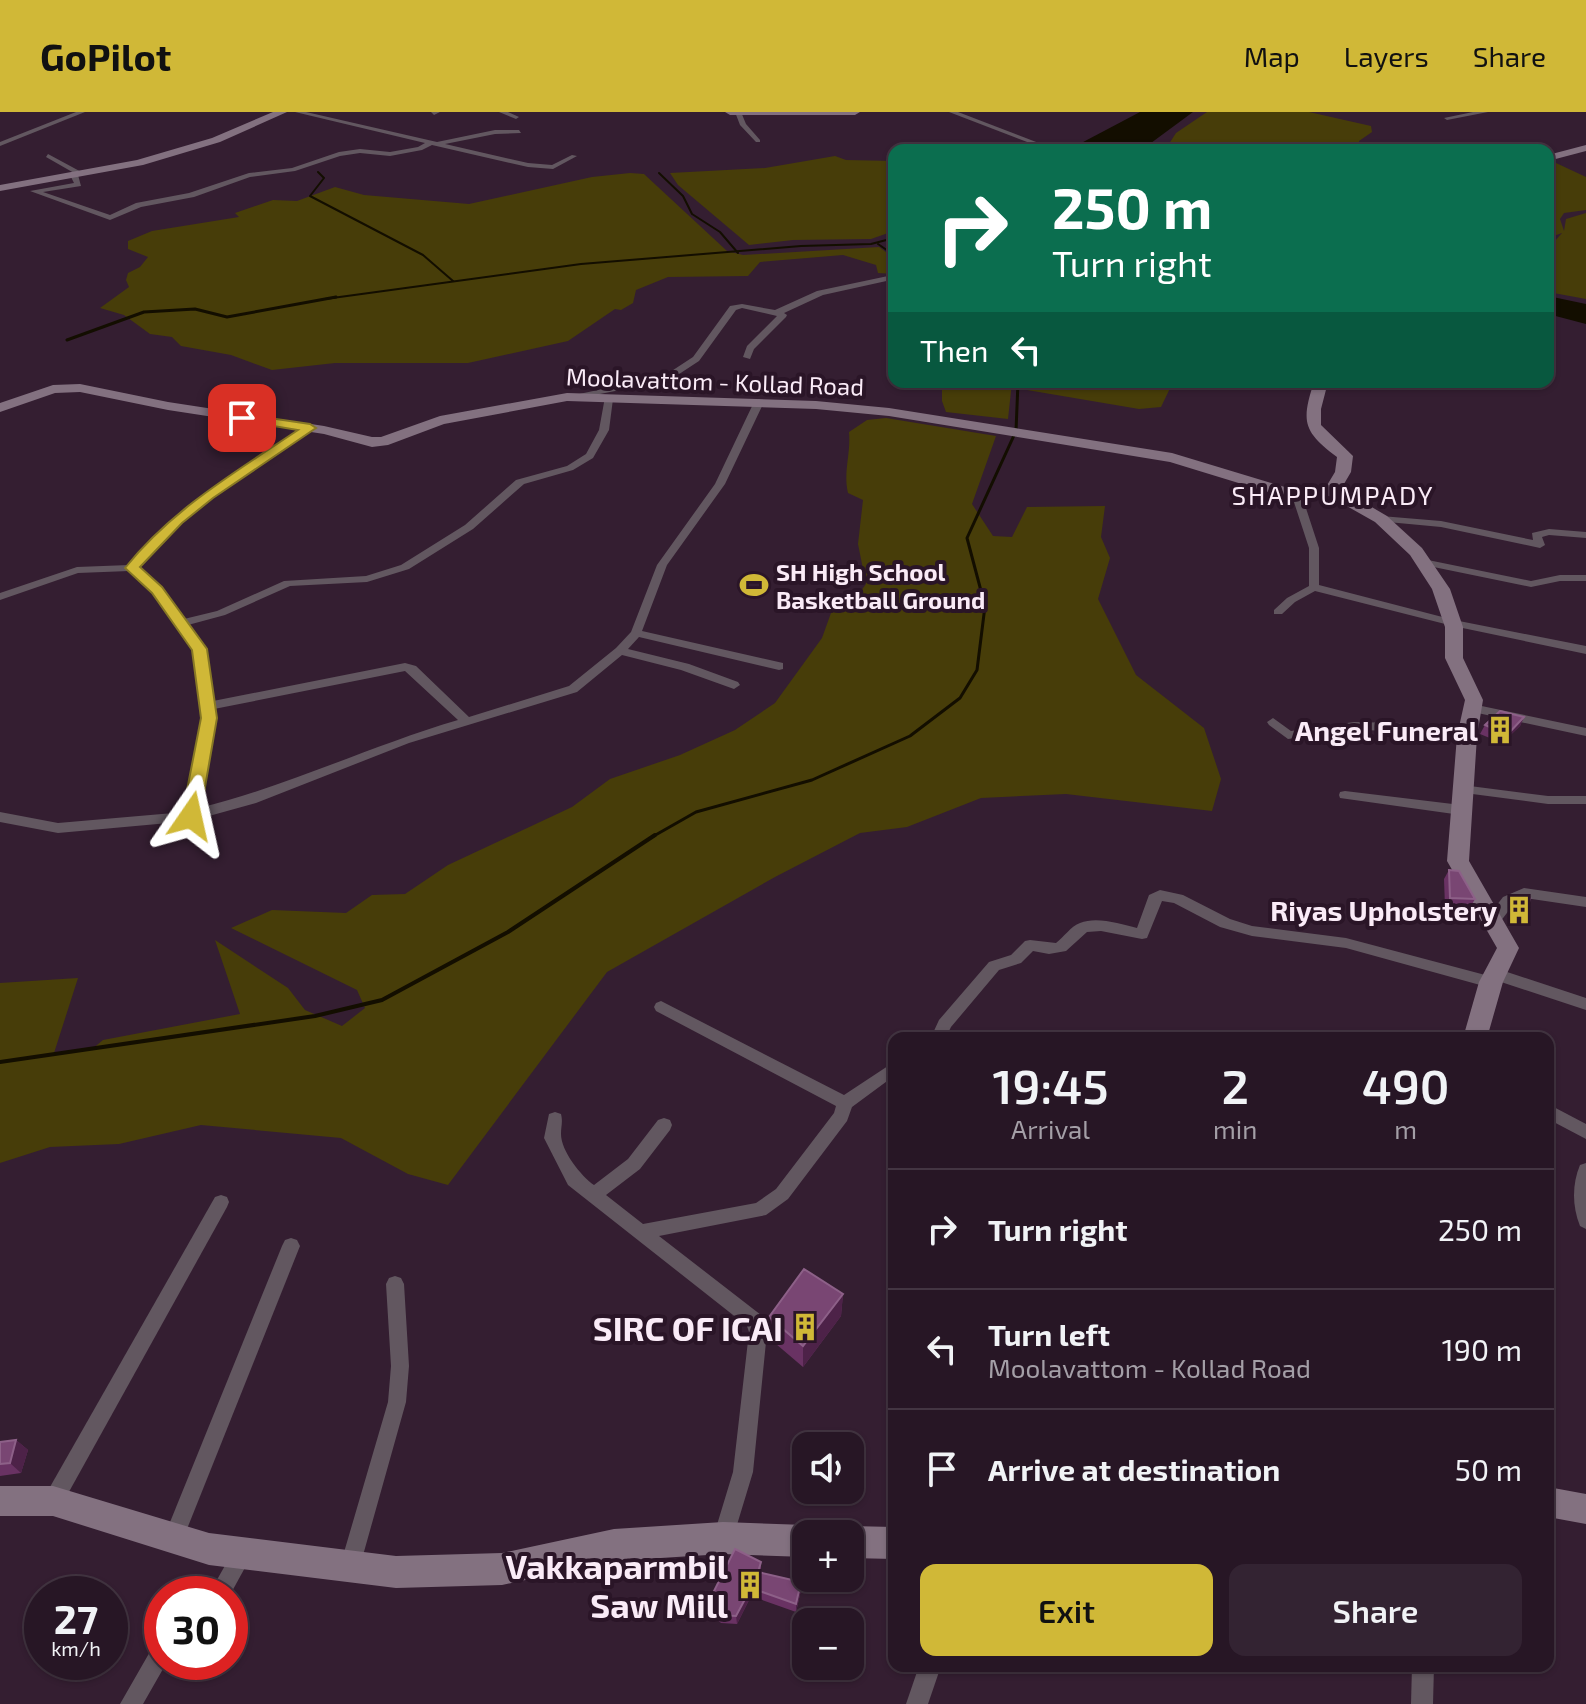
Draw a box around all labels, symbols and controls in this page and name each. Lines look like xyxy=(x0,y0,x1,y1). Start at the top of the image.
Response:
text: GoPilot xyxy=(40,33,171,79)
text: Map xyxy=(1244,39,1300,73)
text: Layers xyxy=(1344,39,1429,73)
text: Share xyxy=(1473,39,1546,73)
text: 250 m xyxy=(1052,173,1212,240)
icon: right xyxy=(920,176,1024,280)
text: Turn right xyxy=(1052,241,1212,284)
icon: left xyxy=(1004,328,1048,372)
text: Then xyxy=(920,332,988,368)
street label: Moolavattom - Kollad Road xyxy=(566,361,864,401)
pin xyxy=(208,384,276,452)
icon: arrive xyxy=(220,396,264,440)
district label: SHAPPUMPADY xyxy=(1231,479,1435,510)
place label: SH High School Basketball Ground xyxy=(776,557,985,614)
sports icon: SH High School Basketball Ground xyxy=(739,570,769,600)
place label: Angel Funeral xyxy=(1295,713,1479,747)
building icon: Angel Funeral xyxy=(1485,715,1515,745)
position arrow xyxy=(149,774,233,858)
place label: Riyas Upholstery xyxy=(1270,893,1497,927)
building icon: Riyas Upholstery xyxy=(1504,895,1534,925)
text: 19:45 xyxy=(992,1056,1109,1114)
text: 2 xyxy=(1221,1056,1249,1114)
text: 490 xyxy=(1362,1056,1450,1114)
text: Arrival xyxy=(1011,1113,1090,1144)
text: min xyxy=(1213,1113,1257,1144)
text: m xyxy=(1394,1113,1417,1144)
icon: right xyxy=(920,1207,964,1251)
text: Turn right xyxy=(988,1211,1128,1247)
text: 250 m xyxy=(1438,1211,1522,1247)
place label: SIRC OF ICAI xyxy=(593,1307,783,1348)
building icon: SIRC OF ICAI xyxy=(790,1312,820,1342)
text: Turn left xyxy=(988,1316,1110,1352)
icon: left xyxy=(920,1327,964,1371)
text: 190 m xyxy=(1442,1331,1522,1367)
text: Moolavattom - Kollad Road xyxy=(988,1352,1311,1383)
map controls xyxy=(792,1432,864,1680)
button: sound xyxy=(792,1432,864,1504)
icon: arrive xyxy=(920,1447,964,1491)
text: Arrive at destination xyxy=(988,1451,1280,1487)
text: 50 m xyxy=(1455,1451,1522,1487)
button: + xyxy=(792,1520,864,1592)
place label: Vakkaparmbil Saw Mill xyxy=(505,1545,729,1625)
button: Exit xyxy=(920,1564,1213,1656)
button: Share xyxy=(1229,1564,1522,1656)
building icon: Vakkaparmbil Saw Mill xyxy=(735,1570,765,1600)
speed limit sign: 30 xyxy=(144,1576,248,1680)
text: 27 xyxy=(54,1594,98,1642)
button: − xyxy=(792,1608,864,1680)
text: km/h xyxy=(51,1636,101,1660)

